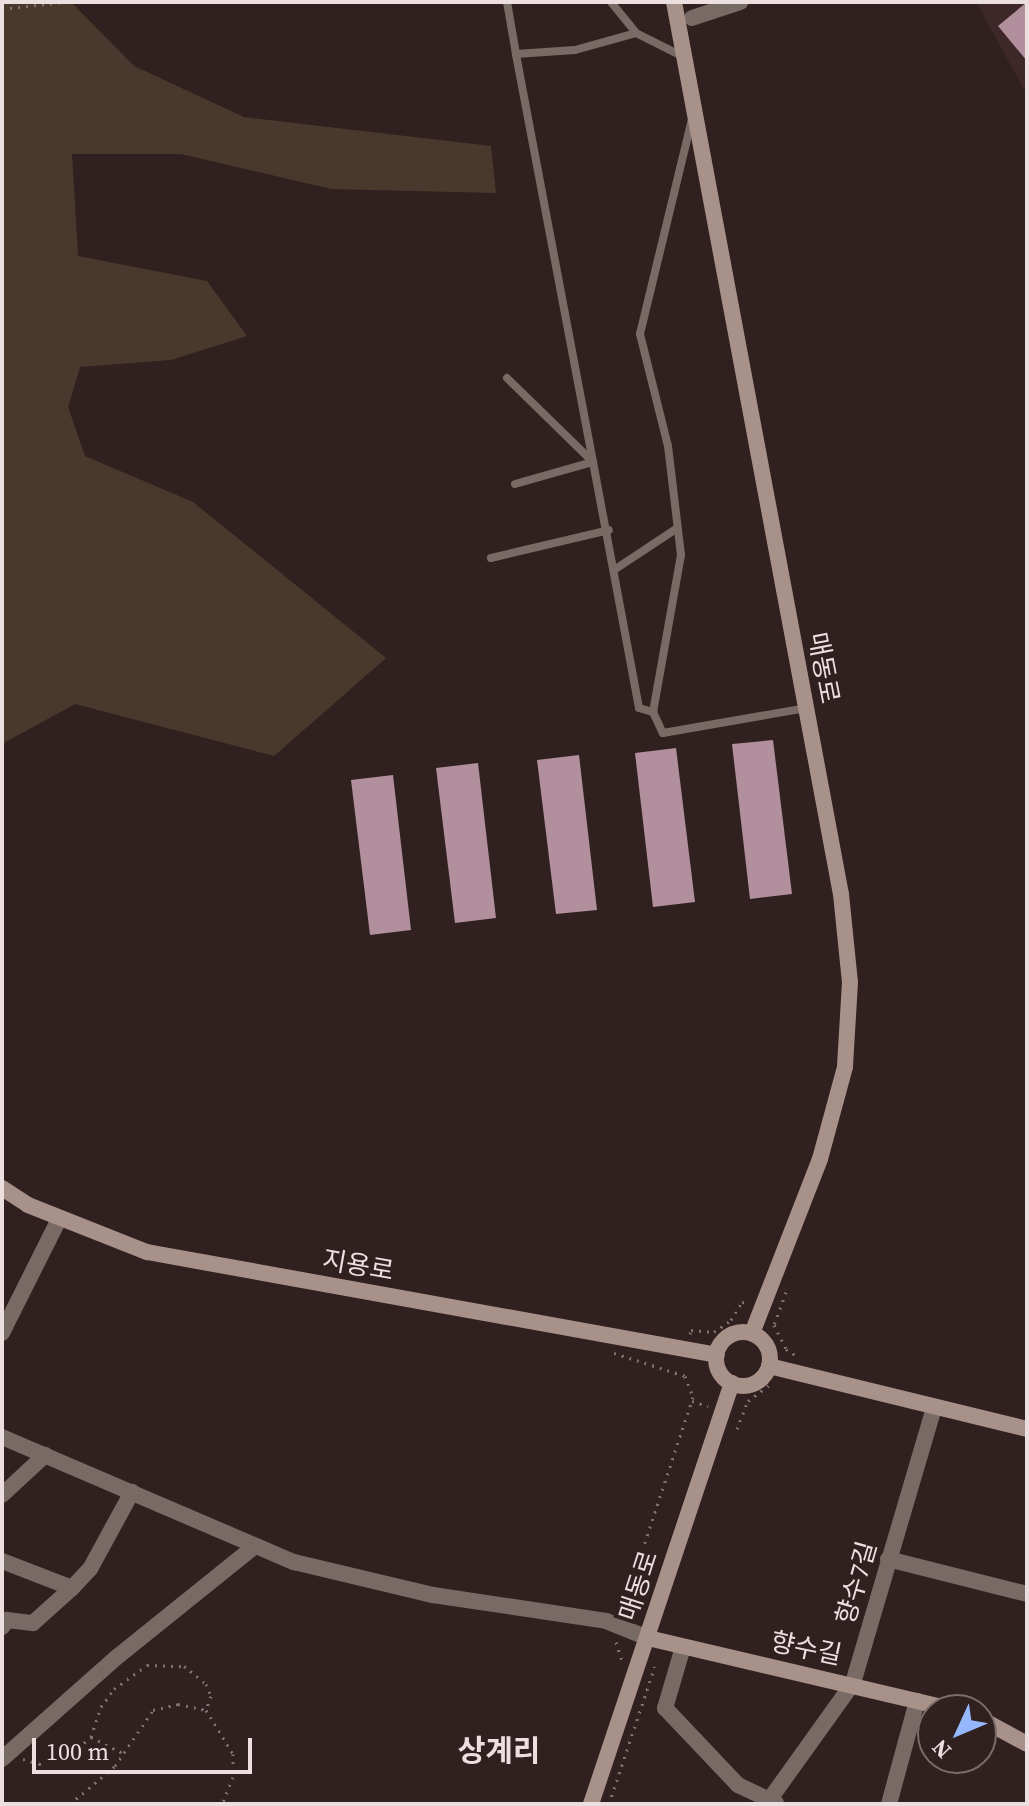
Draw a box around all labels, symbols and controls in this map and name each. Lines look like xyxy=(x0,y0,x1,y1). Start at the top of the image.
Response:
street label: 매동로 xyxy=(801,630,845,706)
street label: 지용로 xyxy=(320,1244,396,1288)
street label: 향수7길 xyxy=(830,1538,884,1628)
street label: 매동로 xyxy=(613,1547,665,1625)
street label: 향수길 xyxy=(768,1626,844,1672)
north arrow xyxy=(917,1694,997,1774)
scale bar xyxy=(36,1722,256,1772)
district label: 상계리 xyxy=(458,1733,540,1769)
text: N xyxy=(925,1733,958,1765)
text: 100 m xyxy=(46,1735,109,1768)

